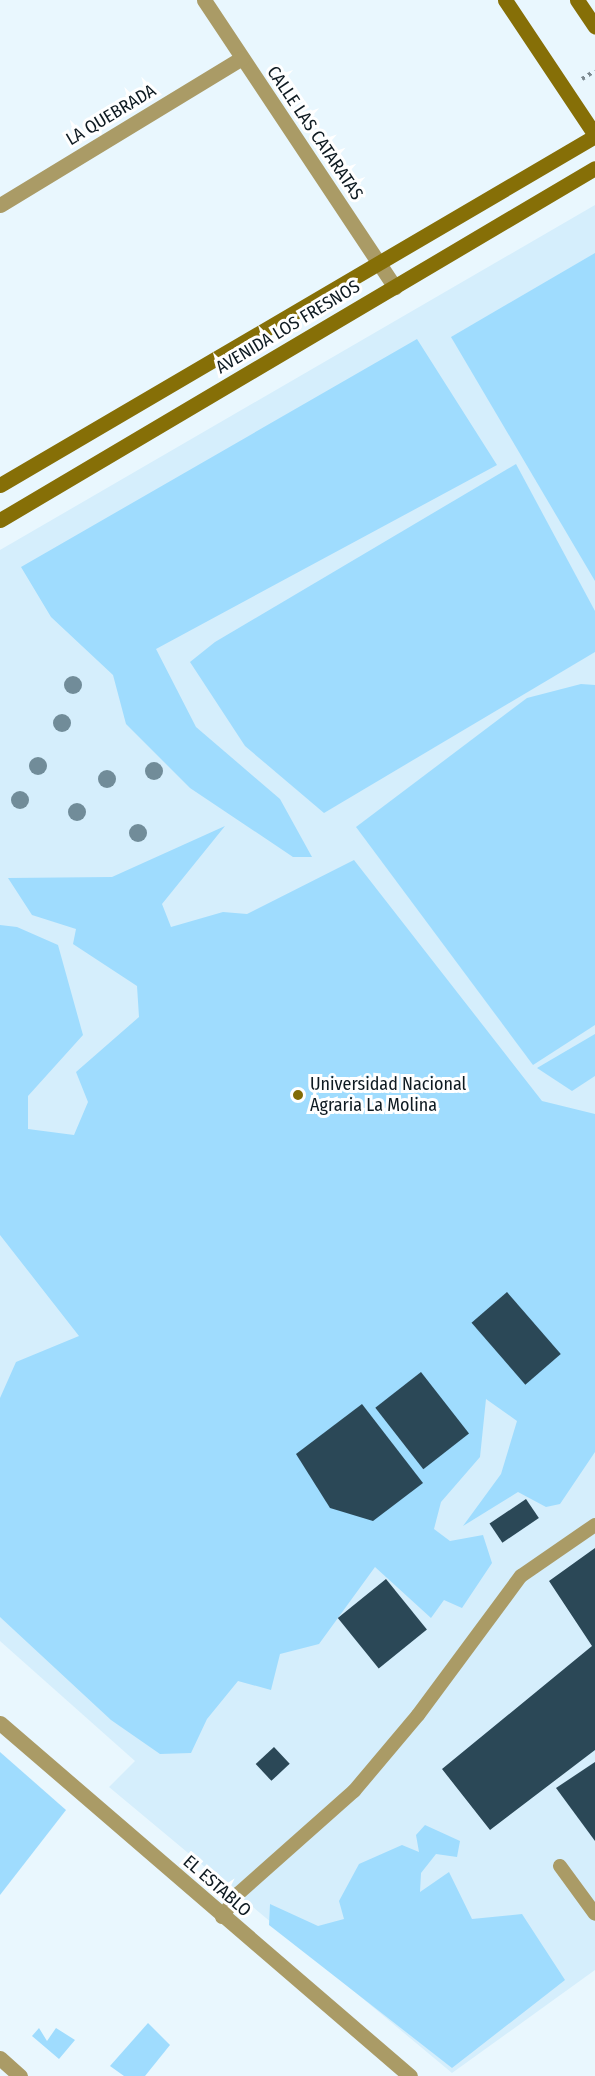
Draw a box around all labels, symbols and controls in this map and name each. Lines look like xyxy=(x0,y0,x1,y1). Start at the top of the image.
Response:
street label: CALLE LAS CATARATAS xyxy=(262,62,368,204)
street label: LA QUEBRADA xyxy=(62,80,160,150)
street label: AVENIDA LOS FRESNOS xyxy=(212,275,364,379)
place label: Universidad Nacional Agraria La Molina xyxy=(310,1074,466,1116)
marker: Universidad Nacional Agraria La Molina xyxy=(291,1088,305,1102)
street label: EL ESTABLO xyxy=(179,1851,255,1921)

